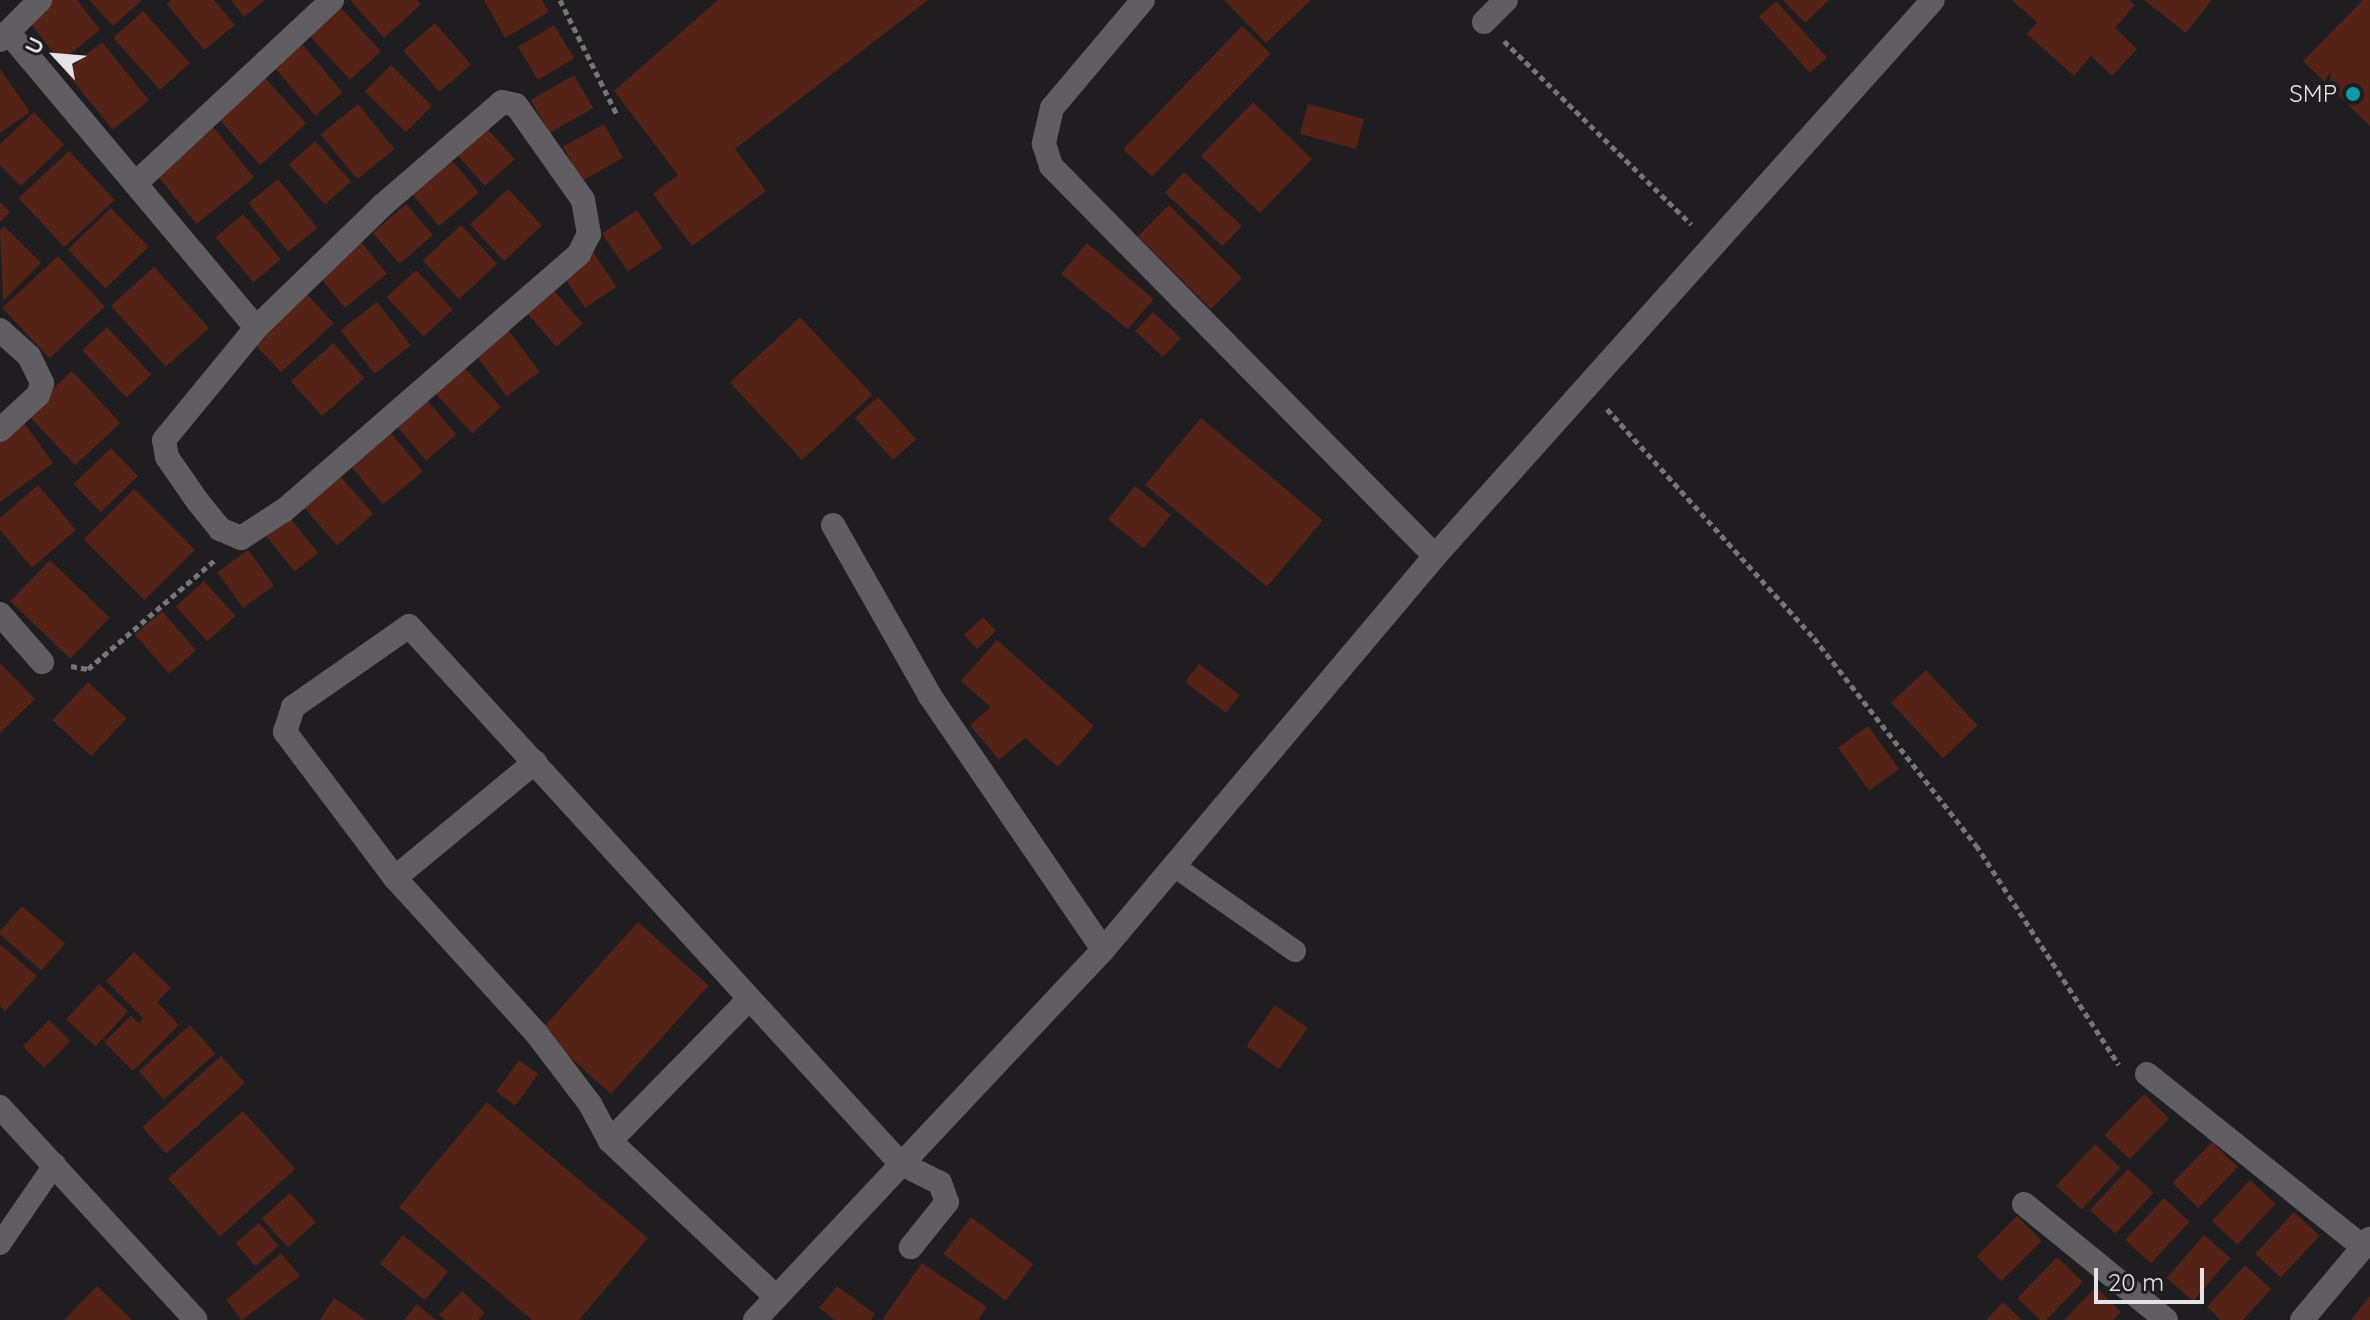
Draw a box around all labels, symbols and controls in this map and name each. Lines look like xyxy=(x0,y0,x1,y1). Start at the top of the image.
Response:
north arrow xyxy=(16,16,96,96)
text: U xyxy=(18,32,50,59)
place label: SMP xyxy=(2289,80,2337,108)
marker: SMP xyxy=(2344,85,2362,103)
scale bar xyxy=(2098,1252,2208,1302)
text: 20 m xyxy=(2108,1267,2164,1297)

